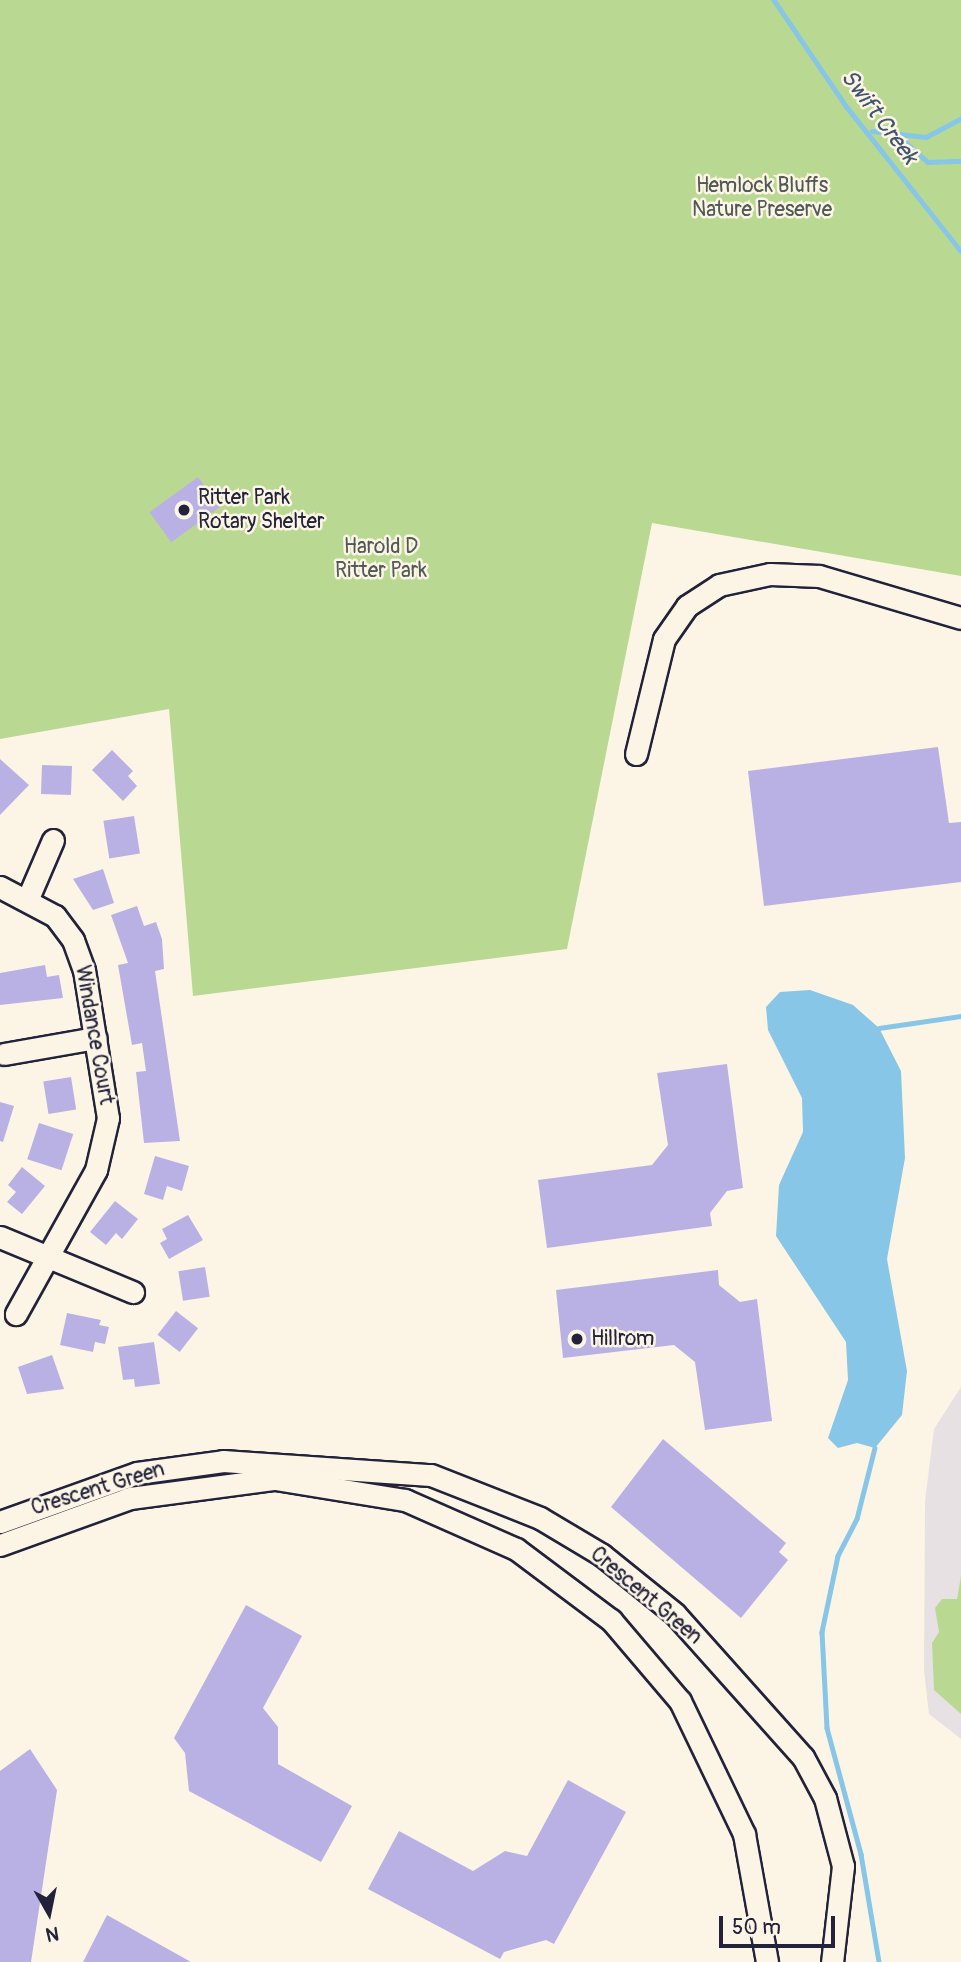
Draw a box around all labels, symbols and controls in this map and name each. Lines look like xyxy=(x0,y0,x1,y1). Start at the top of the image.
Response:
water label: Swift Creek xyxy=(835,64,923,170)
park label: Hemlock Bluffs Nature Preserve xyxy=(692,173,832,223)
place label: Ritter Park Rotary Shelter xyxy=(198,485,324,535)
marker: Ritter Park Rotary Shelter xyxy=(176,502,192,518)
park label: Harold D Ritter Park xyxy=(335,534,427,584)
street label: Windance Court xyxy=(69,963,119,1107)
place label: Hillrom xyxy=(591,1326,654,1352)
marker: Hillrom xyxy=(569,1331,585,1347)
street label: Crescent Green xyxy=(28,1457,168,1521)
street label: Crescent Green xyxy=(585,1542,707,1650)
north arrow xyxy=(14,1878,84,1948)
scale bar xyxy=(723,1902,838,1946)
text: 50 m xyxy=(732,1914,781,1941)
text: N xyxy=(44,1921,61,1947)

